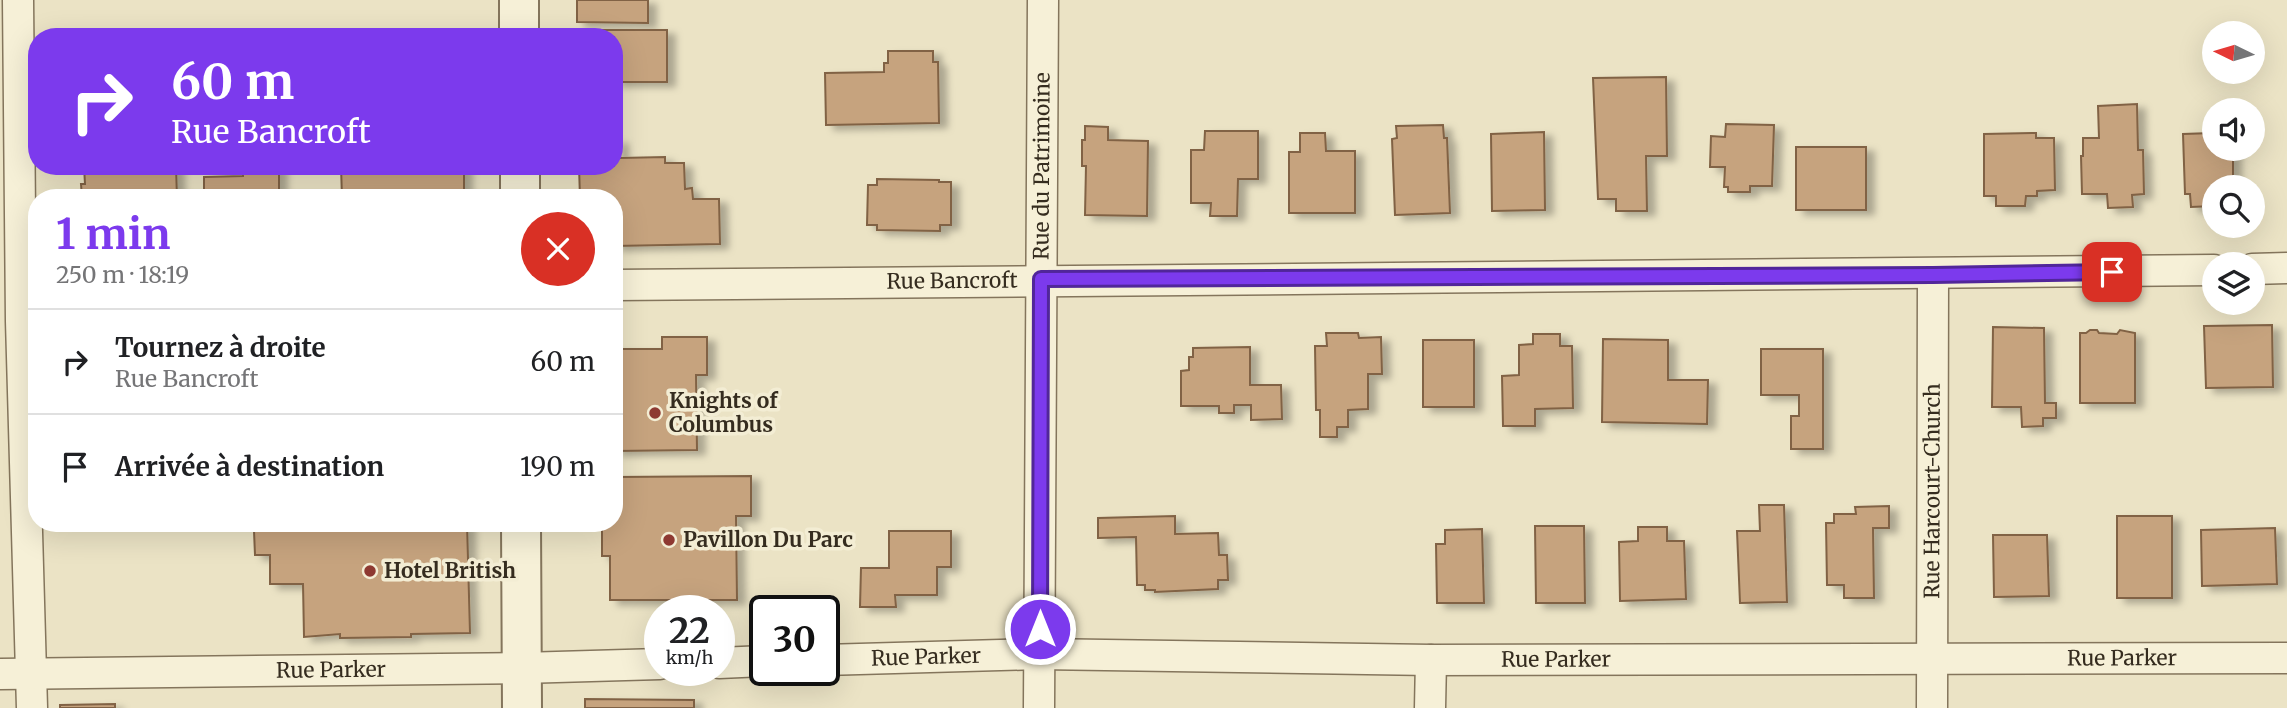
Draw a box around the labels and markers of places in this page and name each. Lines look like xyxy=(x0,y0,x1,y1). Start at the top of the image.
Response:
pin xyxy=(2082,242,2142,302)
place label: Knights of Columbus xyxy=(669,387,779,438)
marker: Knights of Columbus xyxy=(647,405,663,421)
place label: Pavillon Du Parc xyxy=(683,526,853,553)
marker: Pavillon Du Parc xyxy=(661,532,677,548)
place label: Hotel British xyxy=(384,557,516,584)
marker: Hotel British xyxy=(362,563,378,579)

